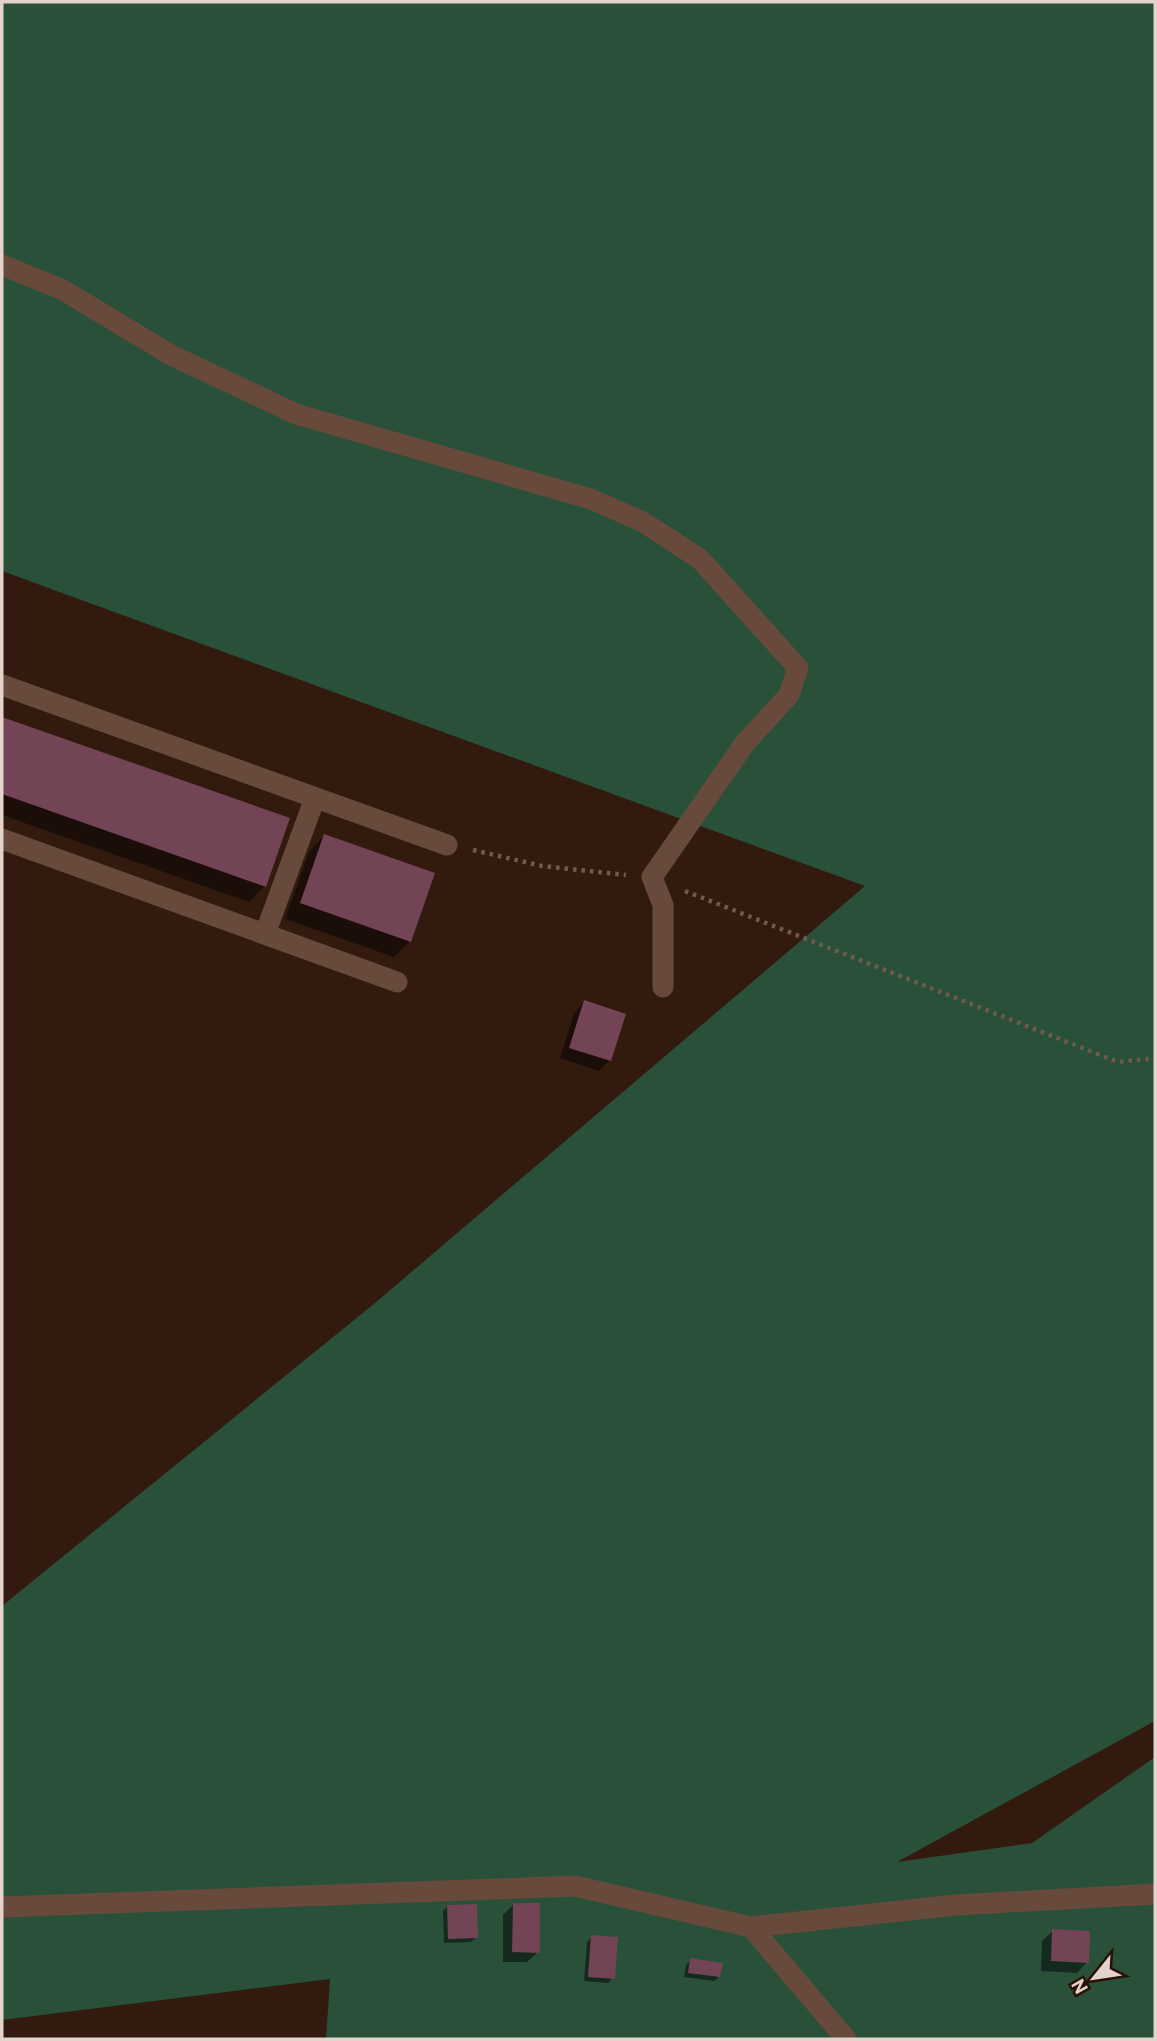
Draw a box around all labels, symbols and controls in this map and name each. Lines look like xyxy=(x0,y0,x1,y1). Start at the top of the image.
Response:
north arrow xyxy=(1059,1943,1129,2013)
text: N xyxy=(1067,1974,1095,1997)

